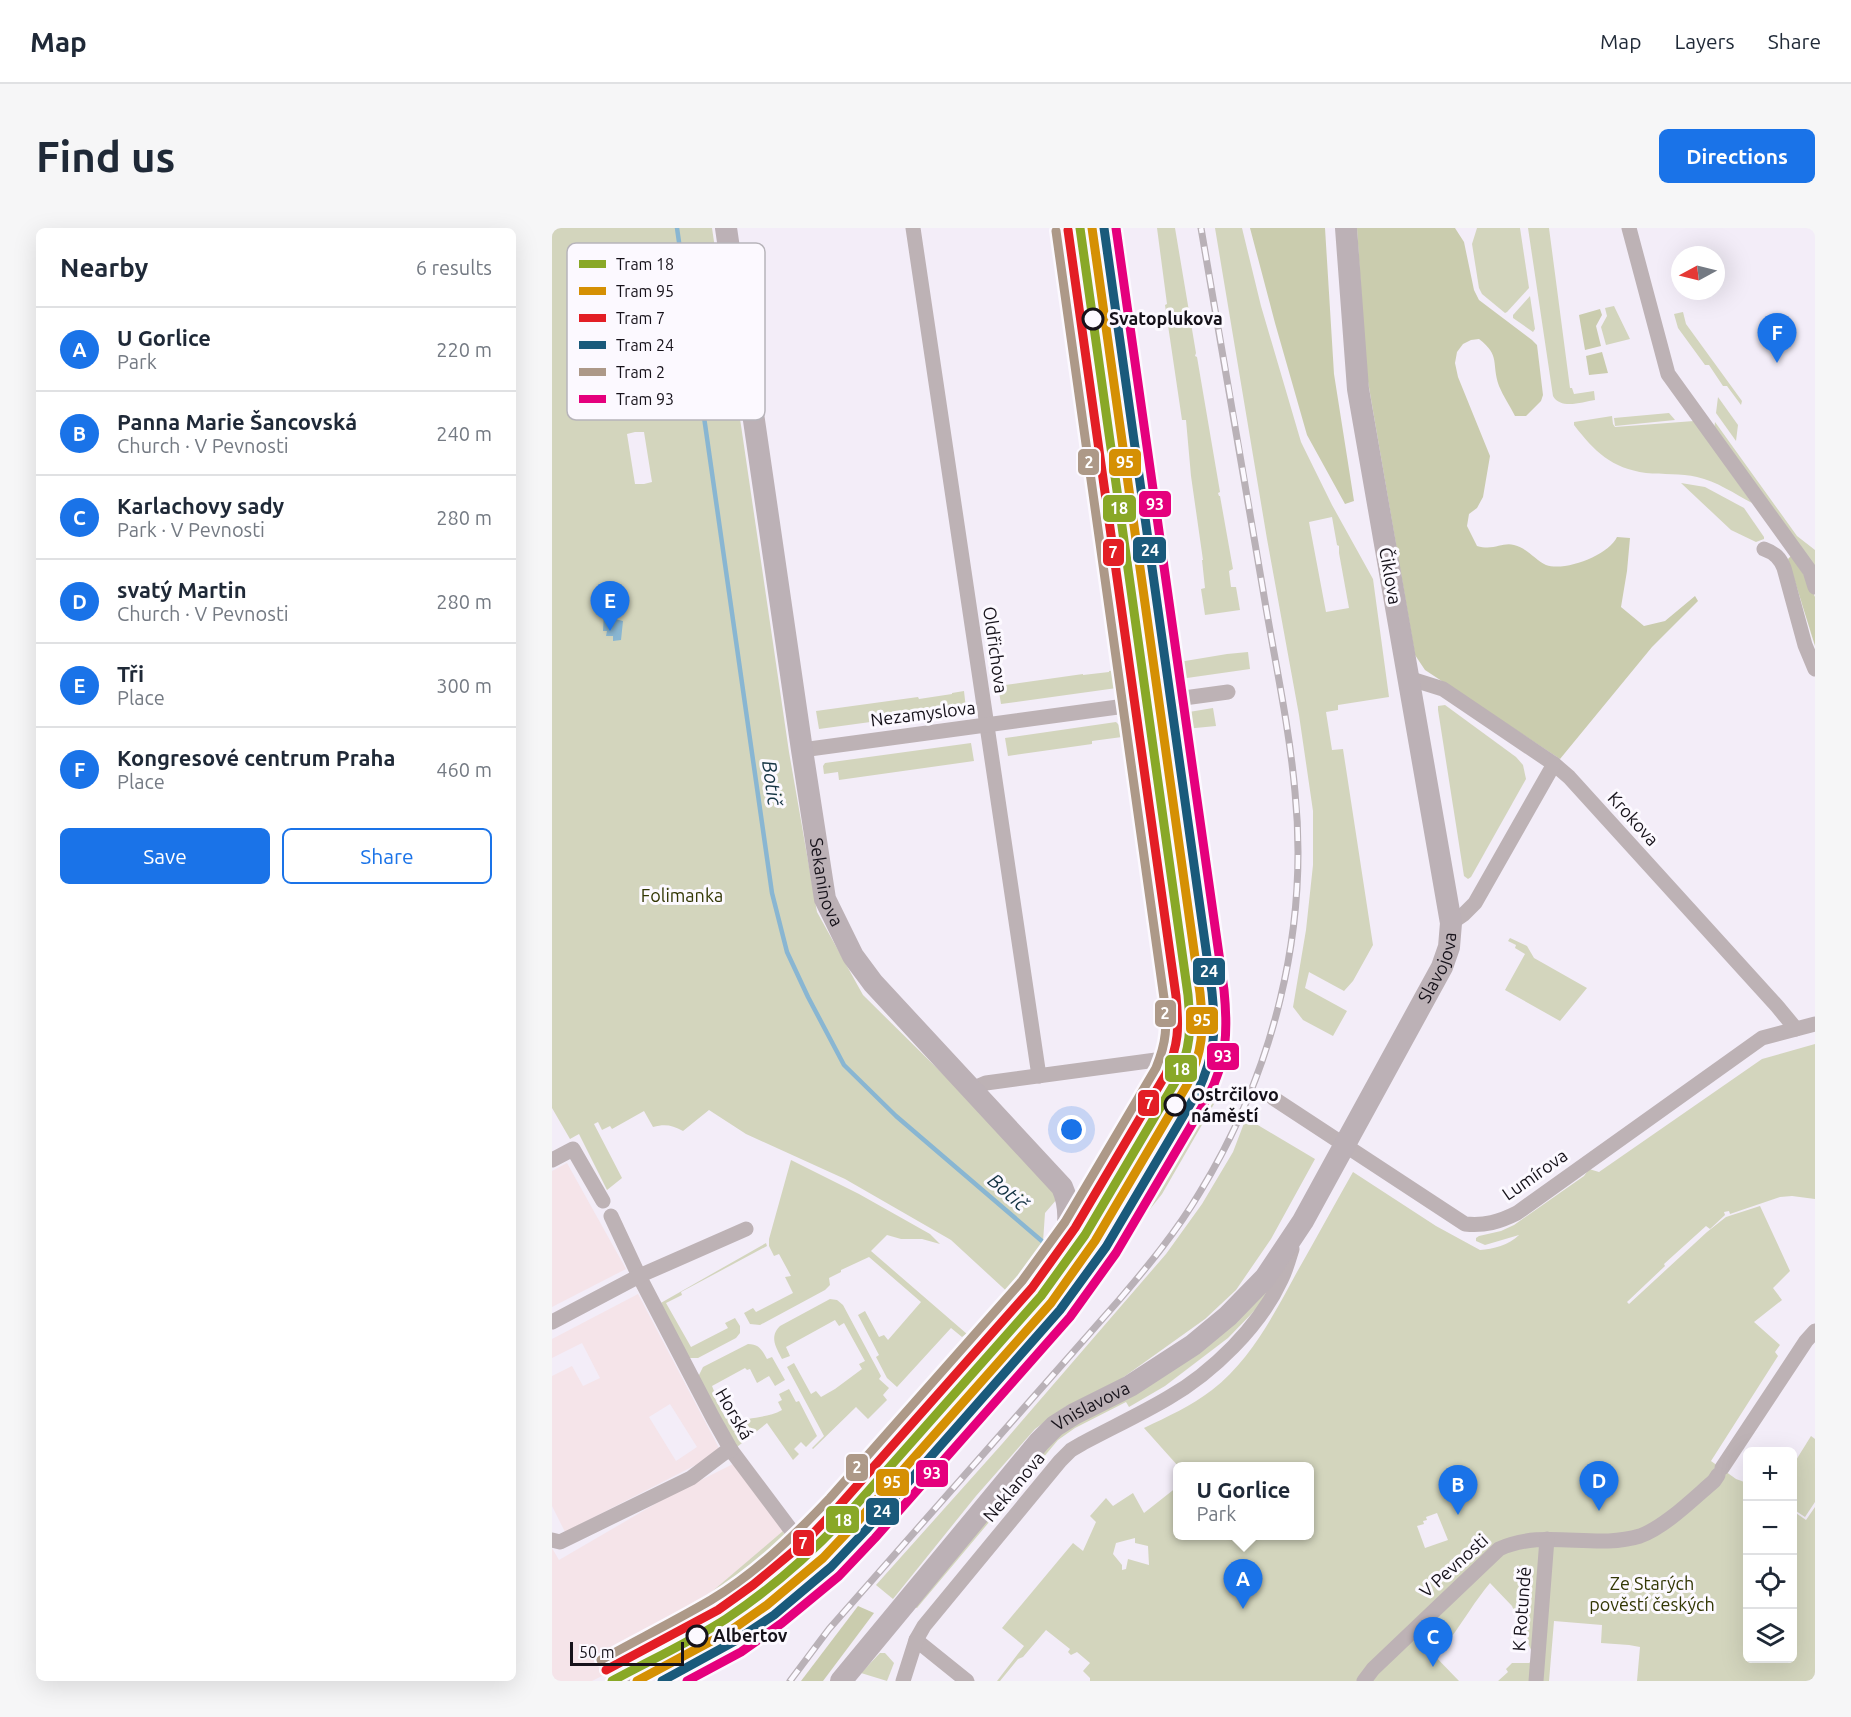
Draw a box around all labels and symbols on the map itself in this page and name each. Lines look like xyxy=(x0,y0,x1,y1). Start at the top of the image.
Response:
legend xyxy=(567,243,765,420)
north arrow xyxy=(1671,246,1725,300)
text: Tram 18 xyxy=(616,255,674,273)
text: Tram 95 xyxy=(616,282,674,300)
marker: Svatoplukova xyxy=(1082,308,1104,330)
place label: Svatoplukova xyxy=(1109,308,1223,328)
text: Tram 7 xyxy=(616,309,665,327)
pin: F xyxy=(1758,314,1796,363)
text: Tram 24 xyxy=(616,336,674,354)
text: Tram 2 xyxy=(616,363,665,381)
text: Tram 93 xyxy=(616,390,674,408)
line badge: 2 xyxy=(1077,448,1100,476)
line badge: 95 xyxy=(1108,448,1142,477)
text: 2 xyxy=(1084,453,1094,471)
text: 95 xyxy=(1116,453,1134,471)
line badge: 93 xyxy=(1138,490,1172,518)
line badge: 18 xyxy=(1102,494,1137,523)
text: 93 xyxy=(1146,495,1164,513)
text: 18 xyxy=(1110,499,1128,517)
line badge: 24 xyxy=(1132,536,1167,564)
line badge: 7 xyxy=(1102,538,1125,567)
text: 24 xyxy=(1141,541,1159,559)
text: 7 xyxy=(1108,543,1118,561)
street label: Čiklova xyxy=(1376,545,1407,606)
pin: E xyxy=(590,582,630,631)
street label: Oldřichova xyxy=(980,605,1012,695)
street label: Nezamyslova xyxy=(869,697,976,729)
water label: Botič xyxy=(758,759,787,809)
street label: Krokova xyxy=(1604,787,1663,849)
street label: Sekaninova xyxy=(807,836,848,929)
park label: Folimanka xyxy=(641,885,723,905)
street label: Slavojova xyxy=(1413,931,1459,1006)
line badge: 24 xyxy=(1192,957,1226,986)
text: 24 xyxy=(1200,962,1218,980)
line badge: 2 xyxy=(1154,999,1177,1028)
text: 2 xyxy=(1160,1004,1170,1022)
line badge: 95 xyxy=(1185,1006,1219,1035)
text: 95 xyxy=(1193,1011,1211,1029)
line badge: 93 xyxy=(1206,1042,1240,1071)
text: 93 xyxy=(1214,1047,1232,1065)
line badge: 18 xyxy=(1164,1054,1198,1083)
text: 18 xyxy=(1172,1060,1190,1078)
place label: Ostrčilovo náměstí xyxy=(1191,1084,1279,1125)
line badge: 7 xyxy=(1137,1089,1160,1117)
text: 7 xyxy=(1144,1094,1154,1112)
marker: Ostrčilovo náměstí xyxy=(1164,1094,1186,1116)
your location xyxy=(1057,1115,1086,1144)
street label: Lumírova xyxy=(1498,1145,1571,1204)
water label: Botič xyxy=(984,1168,1034,1216)
street label: Vnislavova xyxy=(1048,1377,1133,1434)
street label: Horská xyxy=(712,1384,758,1443)
street label: Neklanova xyxy=(978,1447,1048,1525)
line badge: 2 xyxy=(845,1453,869,1482)
text: 2 xyxy=(852,1458,862,1476)
line badge: 93 xyxy=(915,1459,949,1488)
pin: D xyxy=(1580,1462,1618,1511)
text: 93 xyxy=(923,1464,941,1482)
pin: B xyxy=(1438,1466,1478,1515)
line badge: 95 xyxy=(875,1468,910,1497)
text: 95 xyxy=(883,1473,901,1491)
line badge: 24 xyxy=(865,1497,900,1526)
text: 24 xyxy=(873,1502,891,1520)
line badge: 18 xyxy=(825,1505,860,1534)
text: 18 xyxy=(834,1511,852,1529)
line badge: 7 xyxy=(792,1529,815,1557)
street label: V Pevnosti xyxy=(1415,1529,1492,1601)
text: 7 xyxy=(798,1534,808,1552)
pin: A xyxy=(1224,1560,1262,1609)
street label: K Rotundě xyxy=(1508,1566,1534,1652)
park label: Ze Starých pověstí českých xyxy=(1589,1573,1715,1614)
pin: C xyxy=(1414,1618,1452,1667)
marker: Albertov xyxy=(686,1625,708,1647)
place label: Albertov xyxy=(713,1625,788,1645)
scale bar xyxy=(570,1639,684,1666)

